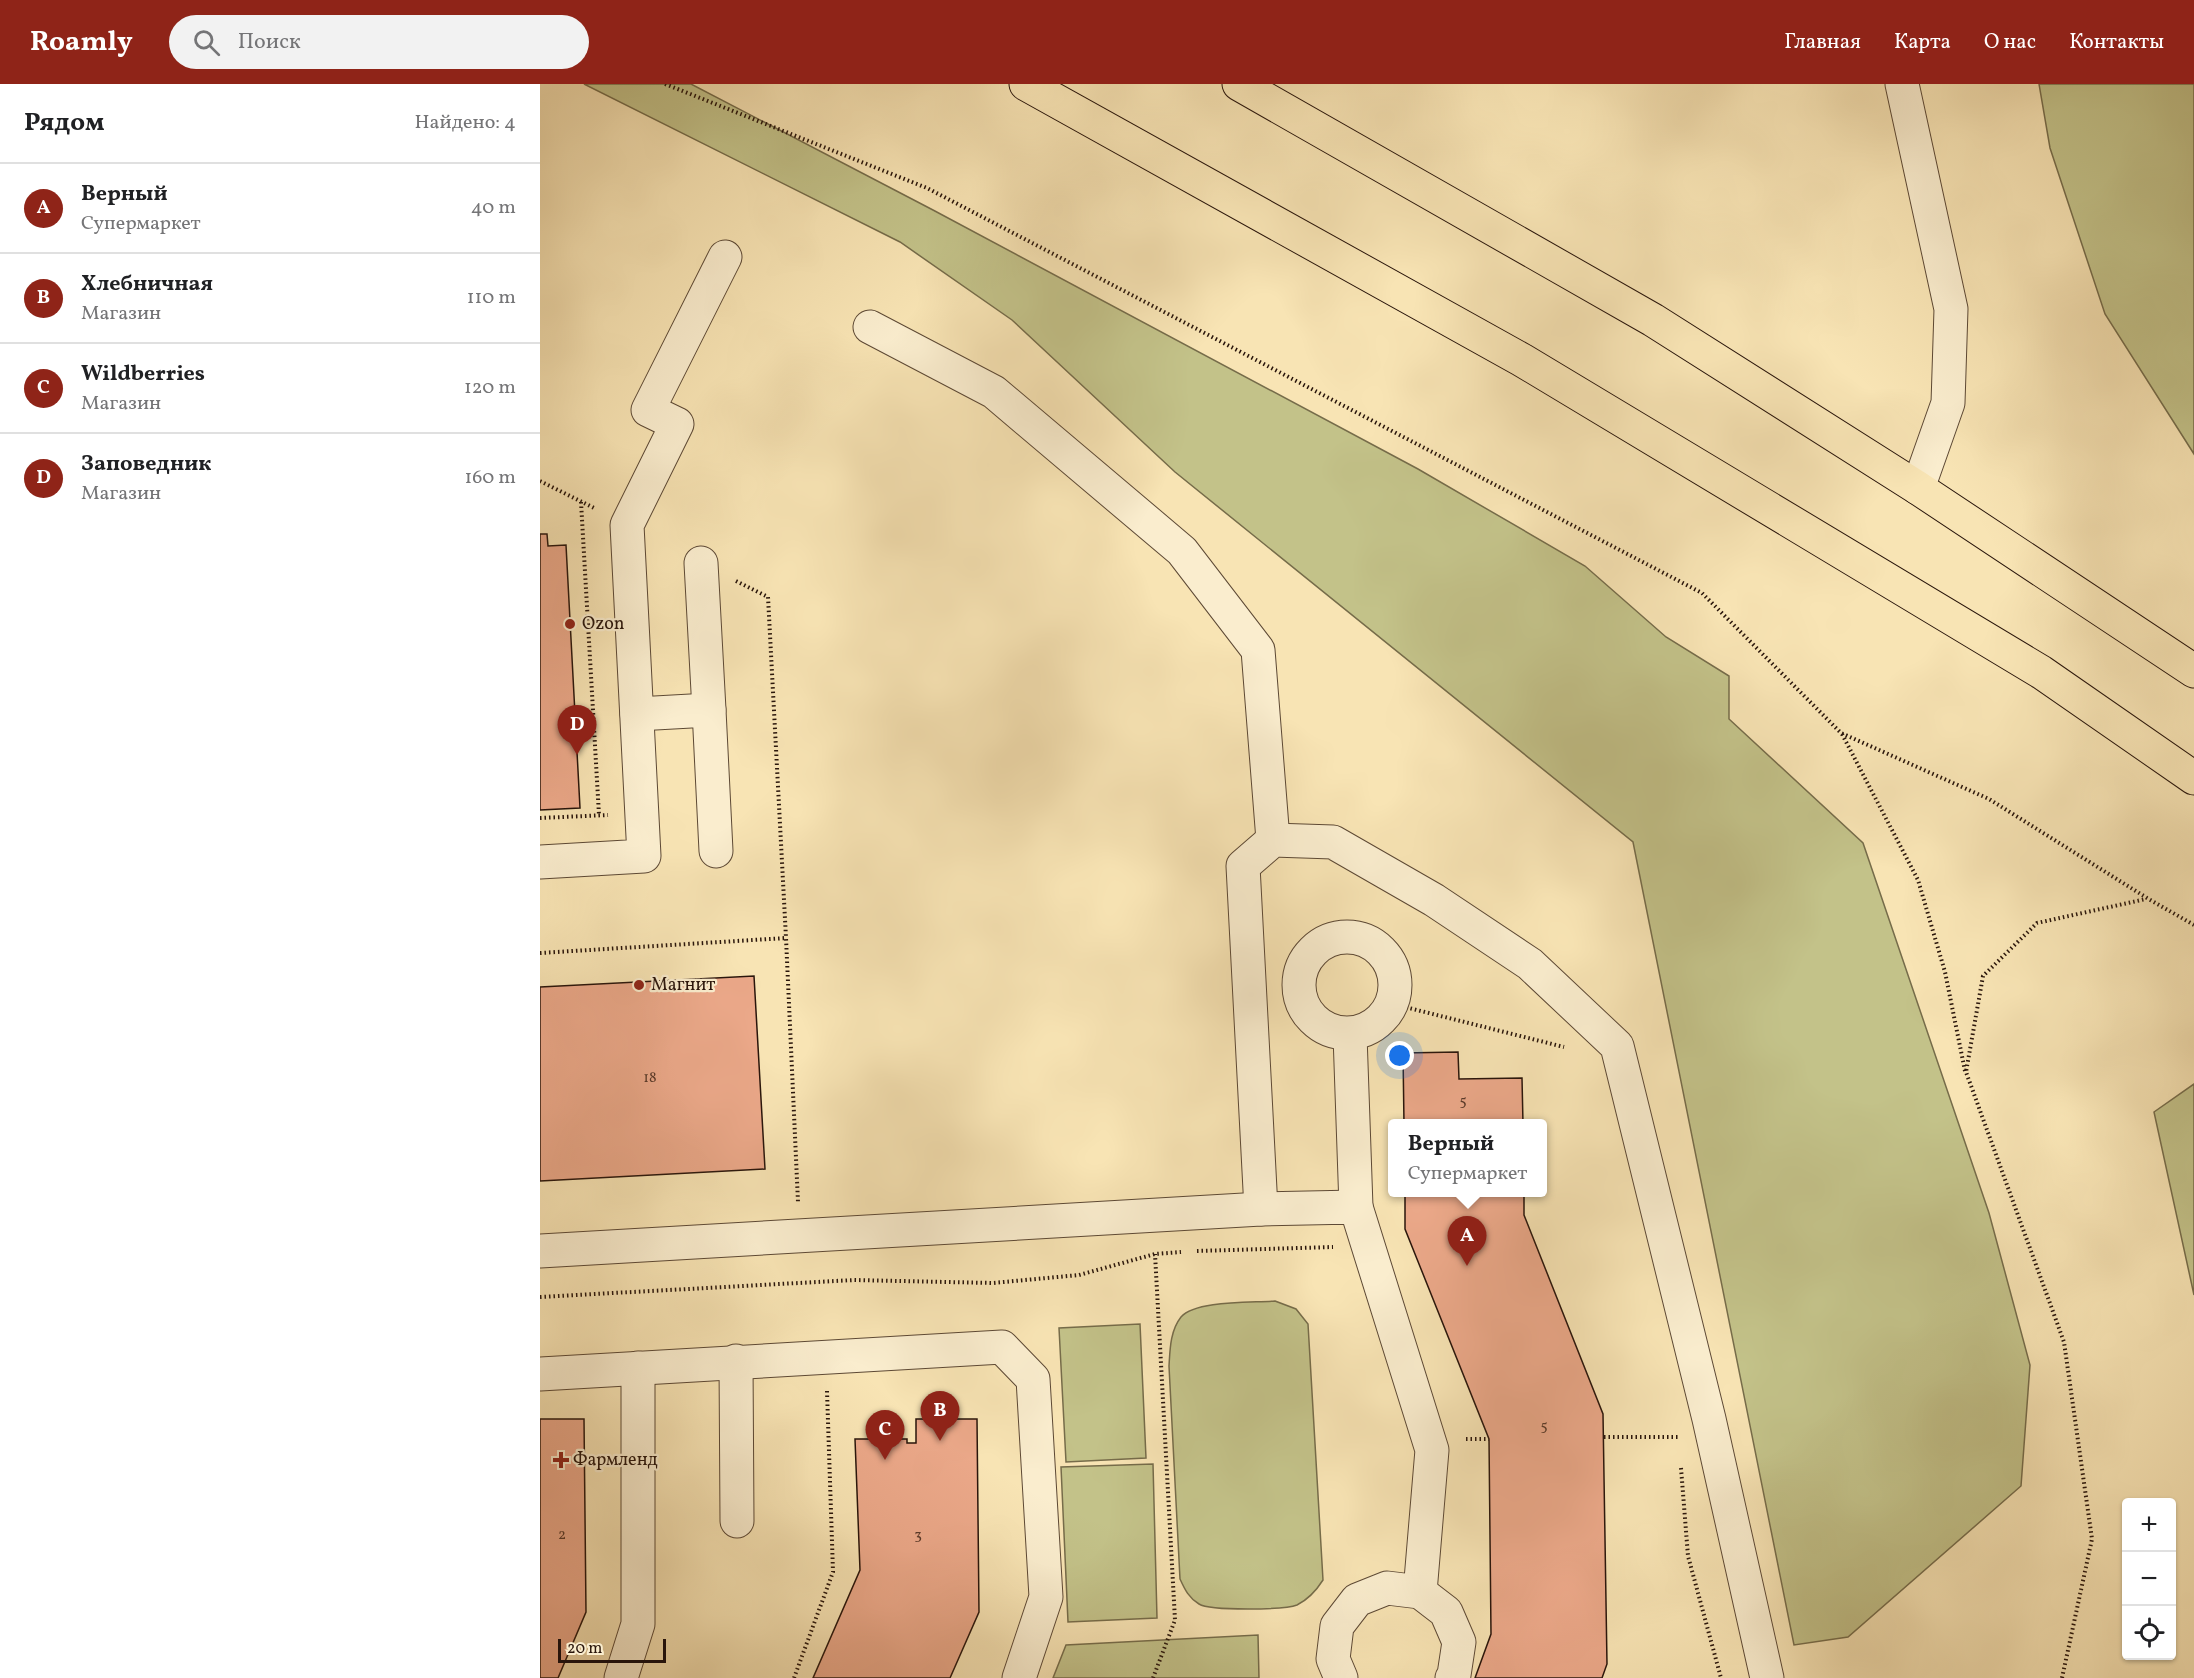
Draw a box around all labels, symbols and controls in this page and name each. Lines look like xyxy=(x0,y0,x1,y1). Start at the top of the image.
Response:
search box xyxy=(169,15,589,69)
text: Roamly xyxy=(30,23,133,62)
icon: search xyxy=(190,26,223,59)
text: Поиск xyxy=(238,27,301,58)
text: Главная xyxy=(1784,28,1861,57)
text: Карта xyxy=(1894,28,1951,57)
text: О нас xyxy=(1984,28,2036,57)
text: Контакты xyxy=(2069,28,2164,57)
text: Рядом xyxy=(24,105,104,141)
text: Найдено: 4 xyxy=(415,109,516,137)
text: Верный xyxy=(81,179,168,210)
text: A xyxy=(36,194,51,222)
text: 40 m xyxy=(471,194,516,222)
text: Супермаркет xyxy=(81,210,201,238)
text: Хлебничная xyxy=(81,269,213,300)
text: B xyxy=(37,284,50,312)
text: 110 m xyxy=(467,284,516,312)
text: Магазин xyxy=(81,300,161,328)
text: Wildberries xyxy=(81,359,205,390)
text: C xyxy=(37,374,50,402)
text: 120 m xyxy=(464,374,516,402)
text: Магазин xyxy=(81,390,161,418)
text: Заповедник xyxy=(81,449,212,480)
text: D xyxy=(36,464,51,492)
text: 160 m xyxy=(464,464,516,492)
text: Магазин xyxy=(81,480,161,508)
place label: Ozon xyxy=(582,612,625,637)
marker: Ozon xyxy=(563,617,577,631)
pin: D xyxy=(558,706,597,755)
place label: Магнит xyxy=(651,973,715,998)
marker: Магнит xyxy=(632,978,646,992)
your location xyxy=(1385,1041,1414,1070)
house number: 18 xyxy=(643,1068,657,1089)
house number: 5 xyxy=(1459,1091,1467,1112)
popup xyxy=(1388,1119,1547,1197)
text: Верный xyxy=(1408,1129,1494,1160)
text: Супермаркет xyxy=(1408,1160,1527,1188)
pin: A xyxy=(1448,1216,1486,1266)
pin: B xyxy=(920,1392,960,1441)
pin: C xyxy=(866,1410,904,1460)
house number: 5 xyxy=(1540,1416,1548,1437)
place label: Фармленд xyxy=(573,1448,658,1473)
marker: Фармленд xyxy=(554,1453,568,1467)
map controls xyxy=(2122,1498,2176,1660)
button: + xyxy=(2122,1498,2176,1552)
house number: 2 xyxy=(558,1525,566,1546)
house number: 3 xyxy=(914,1525,922,1546)
button: − xyxy=(2122,1552,2176,1606)
button: locate xyxy=(2122,1606,2176,1660)
scale bar xyxy=(558,1636,666,1664)
text: 20 m xyxy=(567,1638,602,1660)

